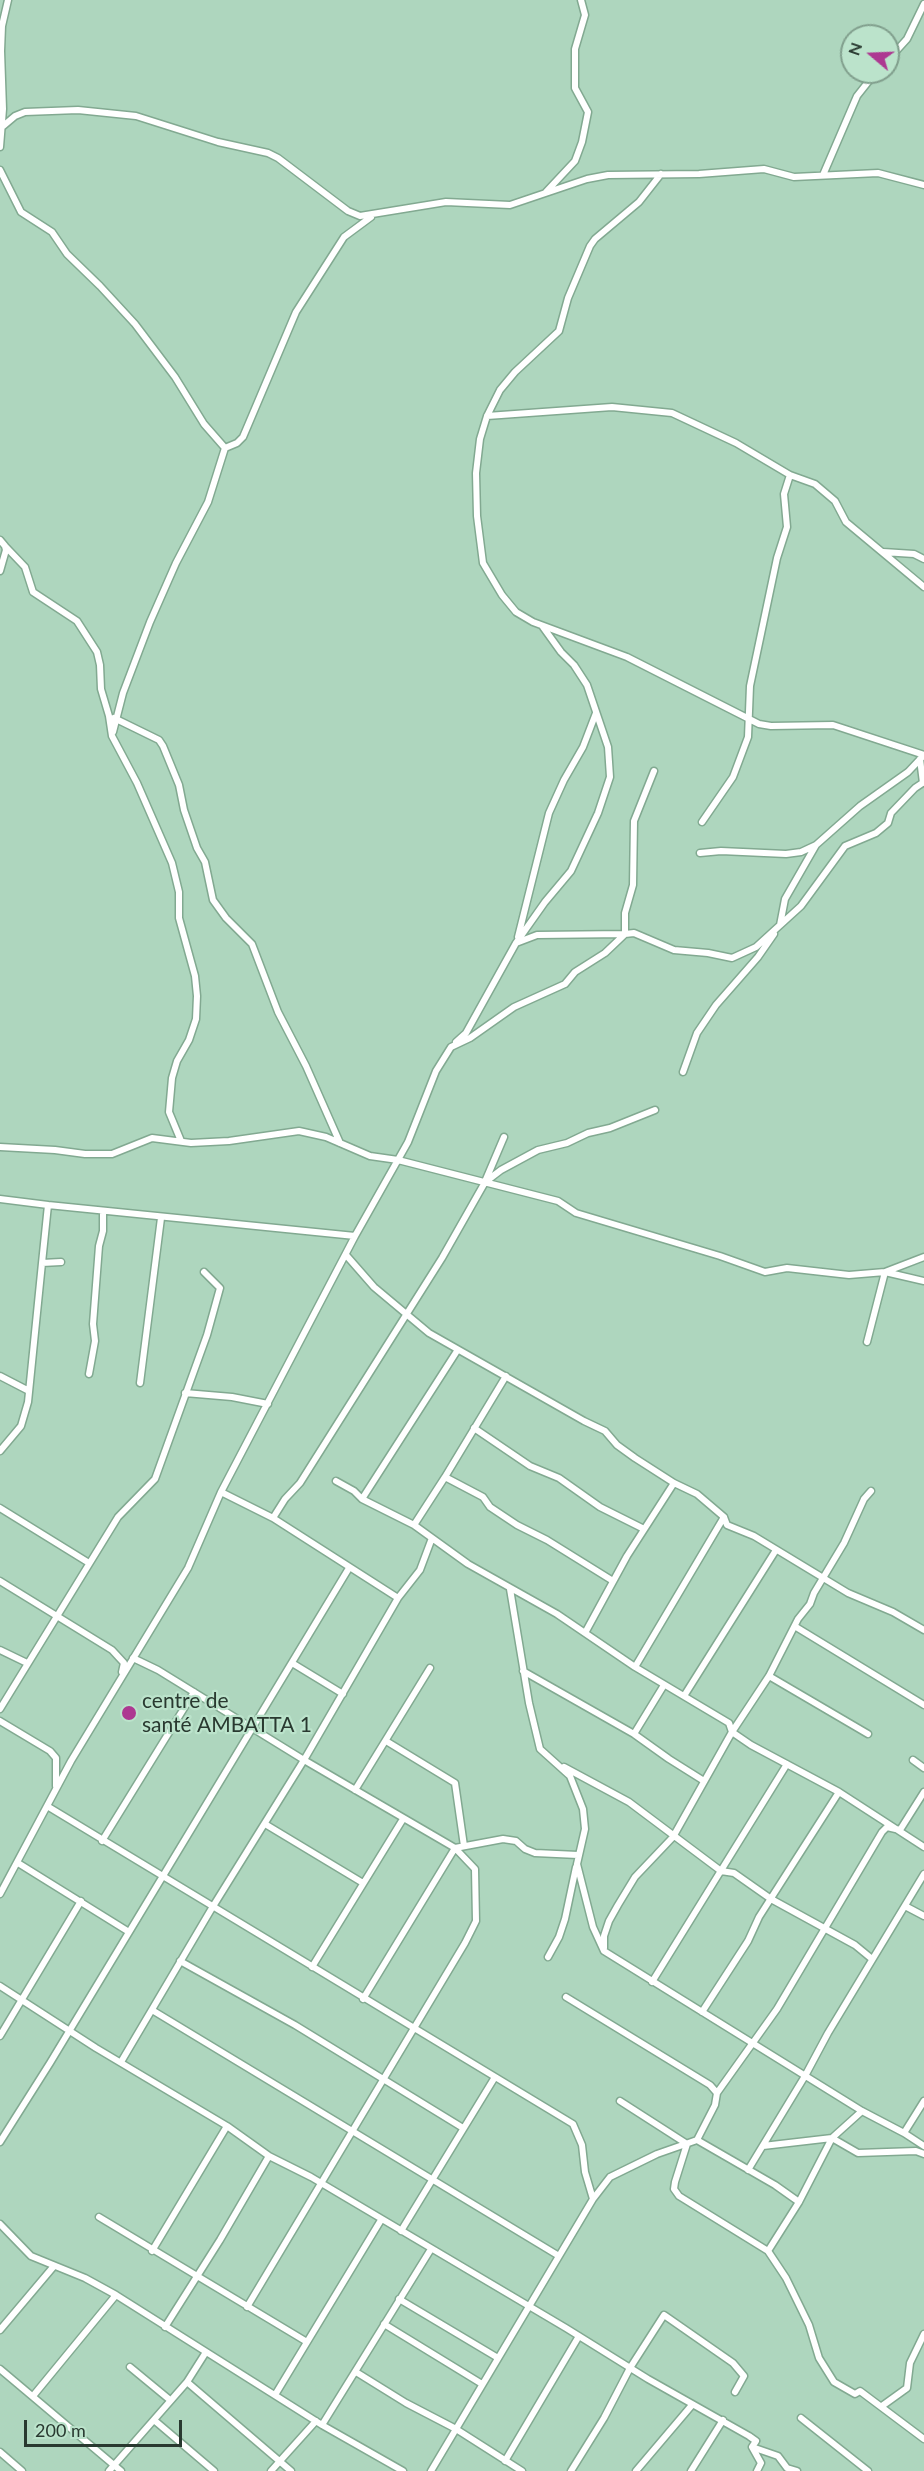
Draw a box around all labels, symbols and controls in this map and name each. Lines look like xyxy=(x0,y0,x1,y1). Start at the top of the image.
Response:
north arrow xyxy=(840,24,900,84)
text: N xyxy=(843,40,865,58)
place label: centre de santé AMBATTA 1 xyxy=(142,1688,312,1738)
marker: centre de santé AMBATTA 1 xyxy=(120,1704,138,1722)
scale bar xyxy=(27,2408,184,2446)
text: 200 m xyxy=(35,2419,86,2441)

